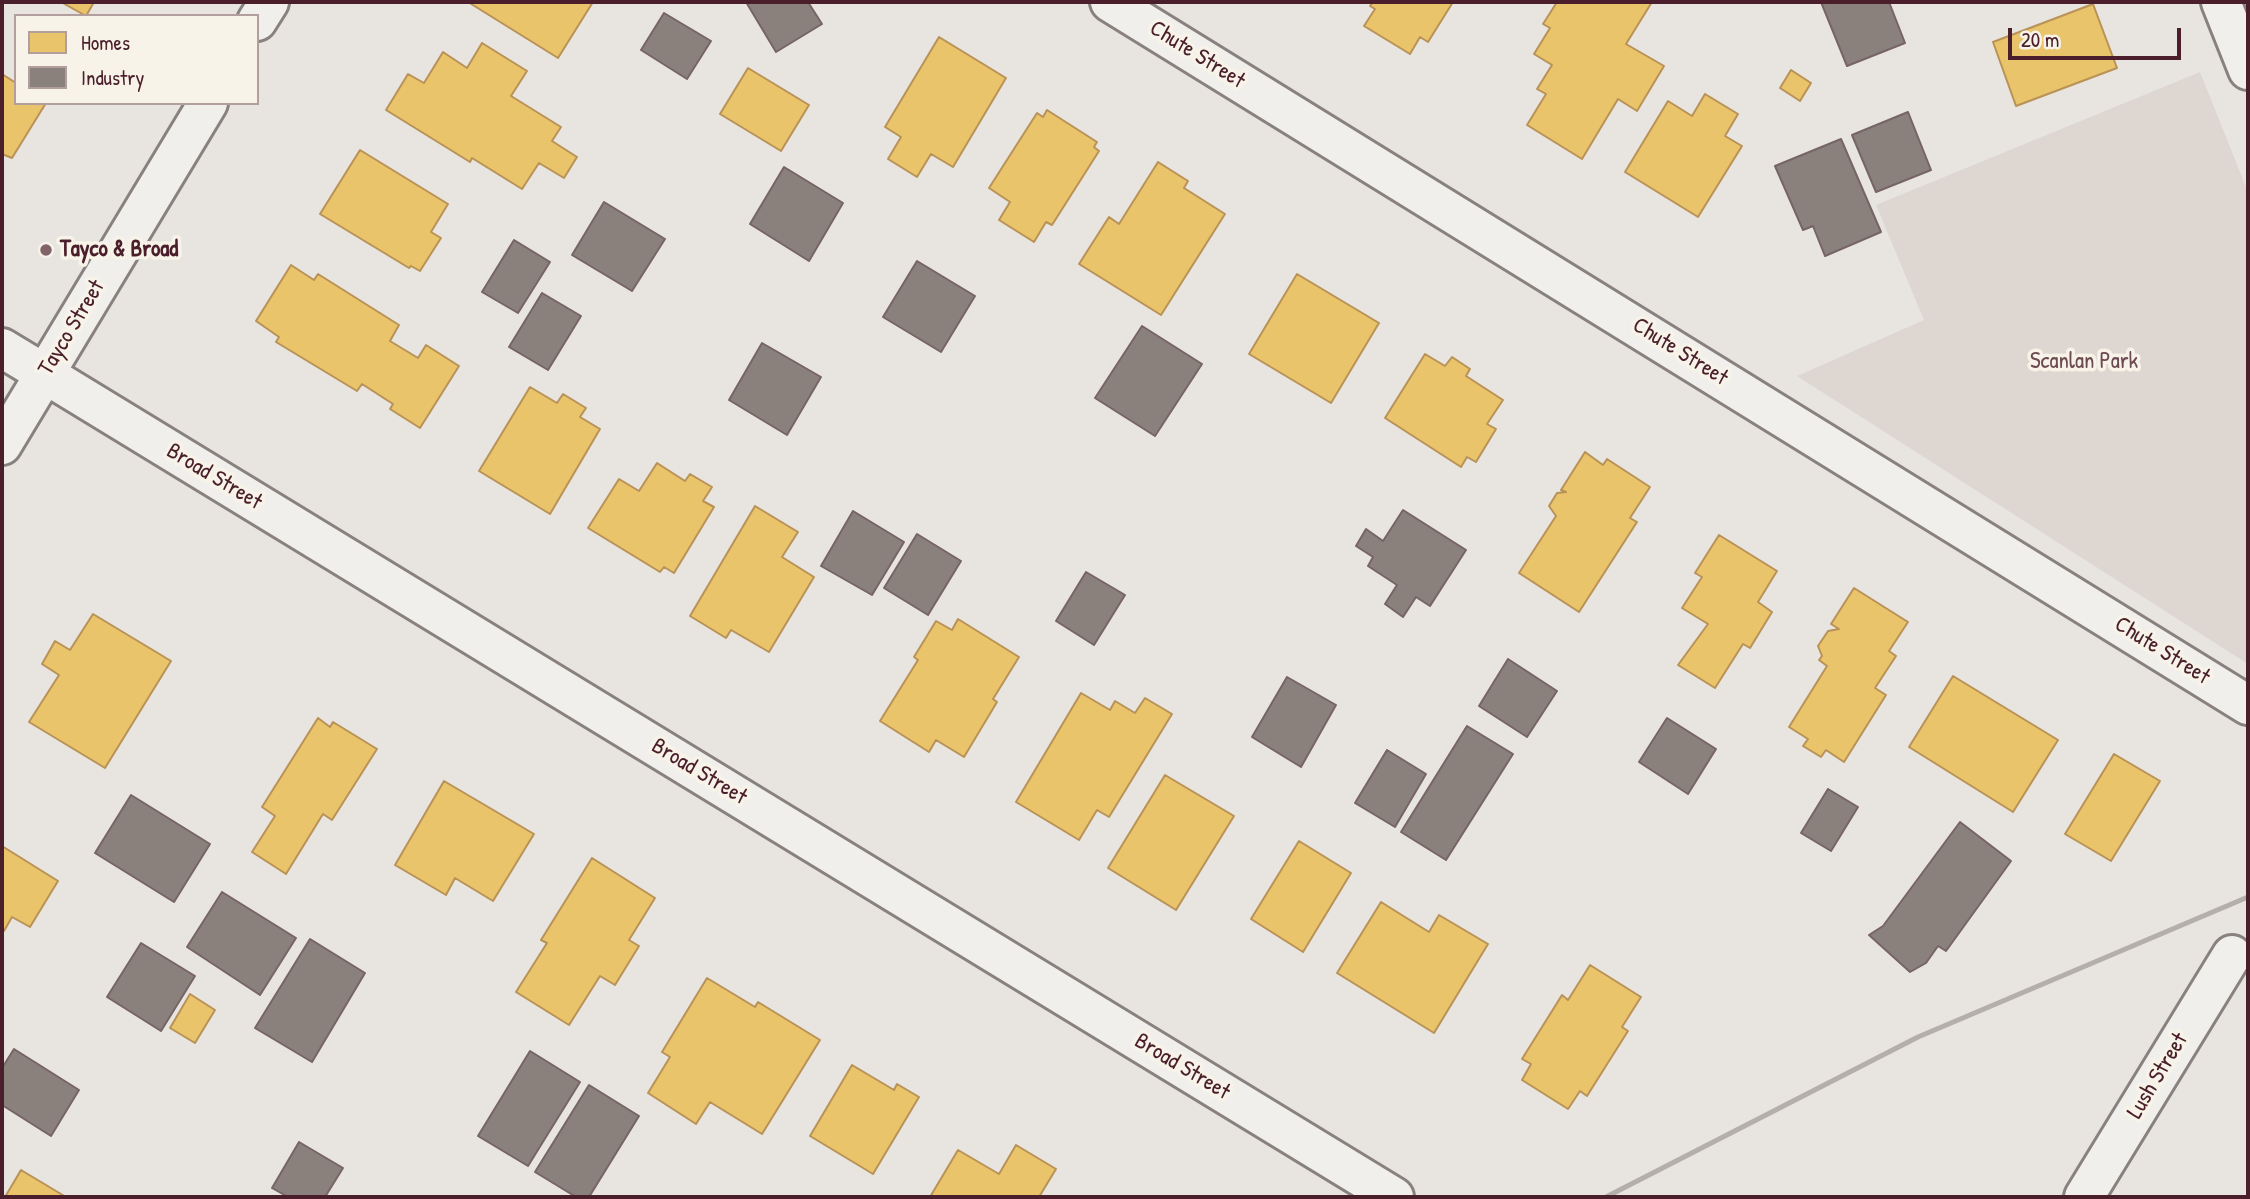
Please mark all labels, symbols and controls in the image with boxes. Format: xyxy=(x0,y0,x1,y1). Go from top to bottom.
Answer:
legend xyxy=(14,14,259,105)
scale bar xyxy=(2012,14,2185,58)
street label: Chute Street xyxy=(1144,15,1250,95)
text: 20 m xyxy=(2021,25,2059,54)
text: Homes xyxy=(81,28,130,57)
text: Industry xyxy=(81,63,144,92)
place label: Tayco & Broad xyxy=(60,236,178,264)
marker: Tayco & Broad xyxy=(38,242,54,258)
street label: Tayco Street xyxy=(33,275,111,381)
street label: Chute Street xyxy=(1627,312,1733,392)
park label: Scanlan Park xyxy=(2030,348,2138,376)
street label: Broad Street xyxy=(161,438,267,516)
street label: Chute Street xyxy=(2109,611,2215,691)
street label: Broad Street xyxy=(646,733,752,811)
street label: Broad Street xyxy=(1129,1028,1235,1106)
street label: Lush Street xyxy=(2122,1028,2194,1124)

